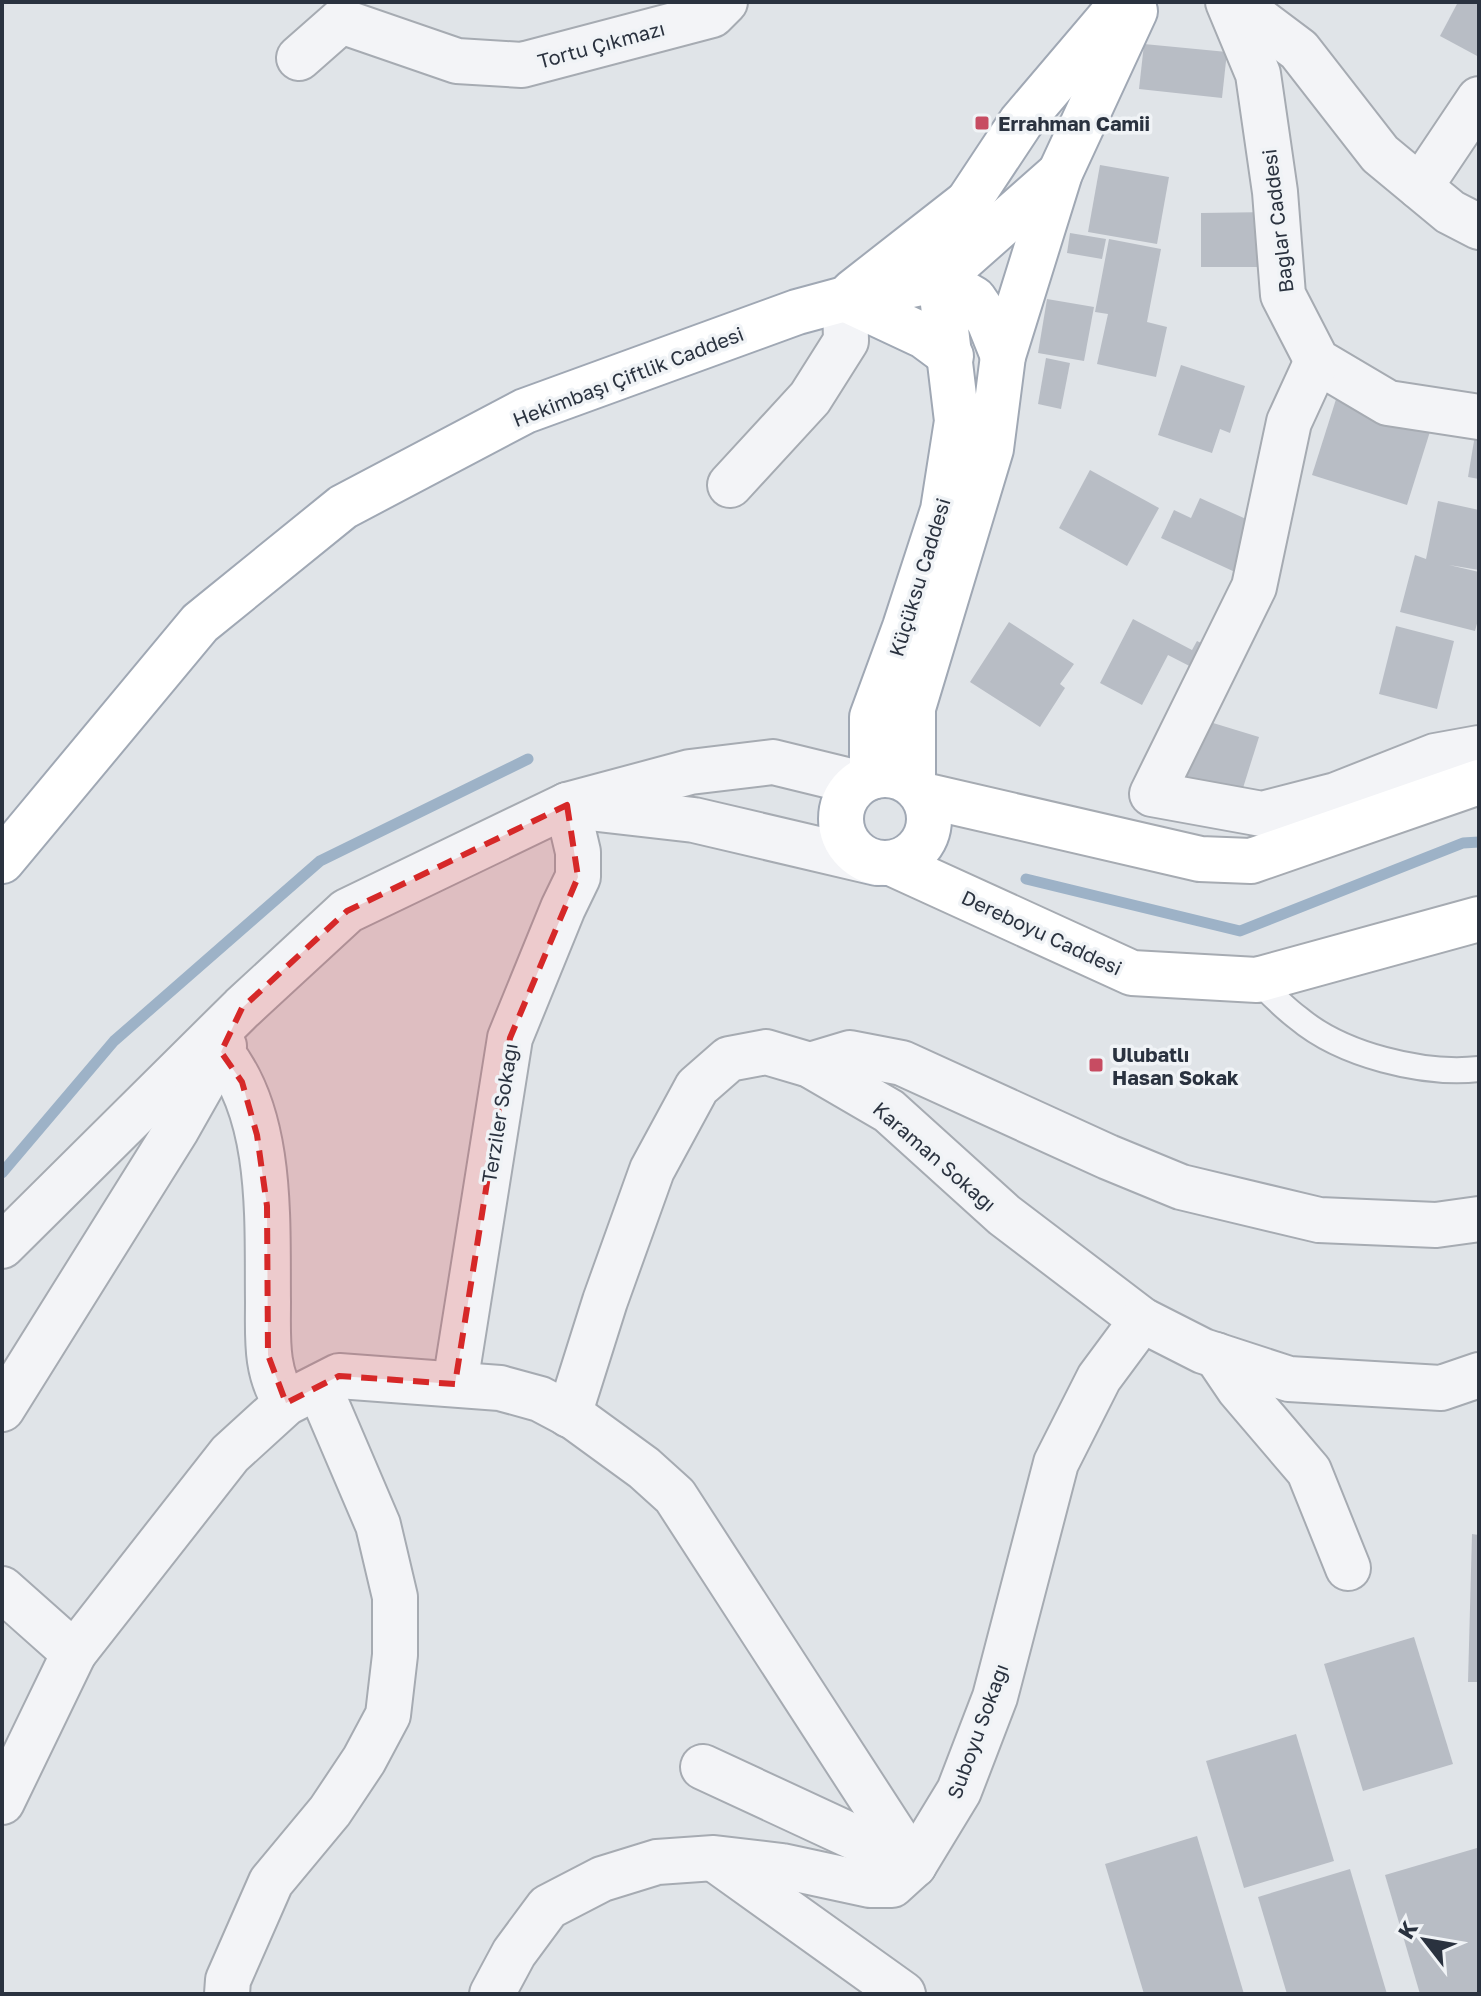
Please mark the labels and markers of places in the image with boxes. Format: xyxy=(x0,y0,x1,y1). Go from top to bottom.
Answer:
place label: Errahman Camii xyxy=(998,111,1150,135)
marker: Errahman Camii xyxy=(973,114,991,132)
place label: Ulubatlı Hasan Sokak xyxy=(1112,1042,1239,1089)
marker: Ulubatlı Hasan Sokak xyxy=(1087,1056,1105,1074)

